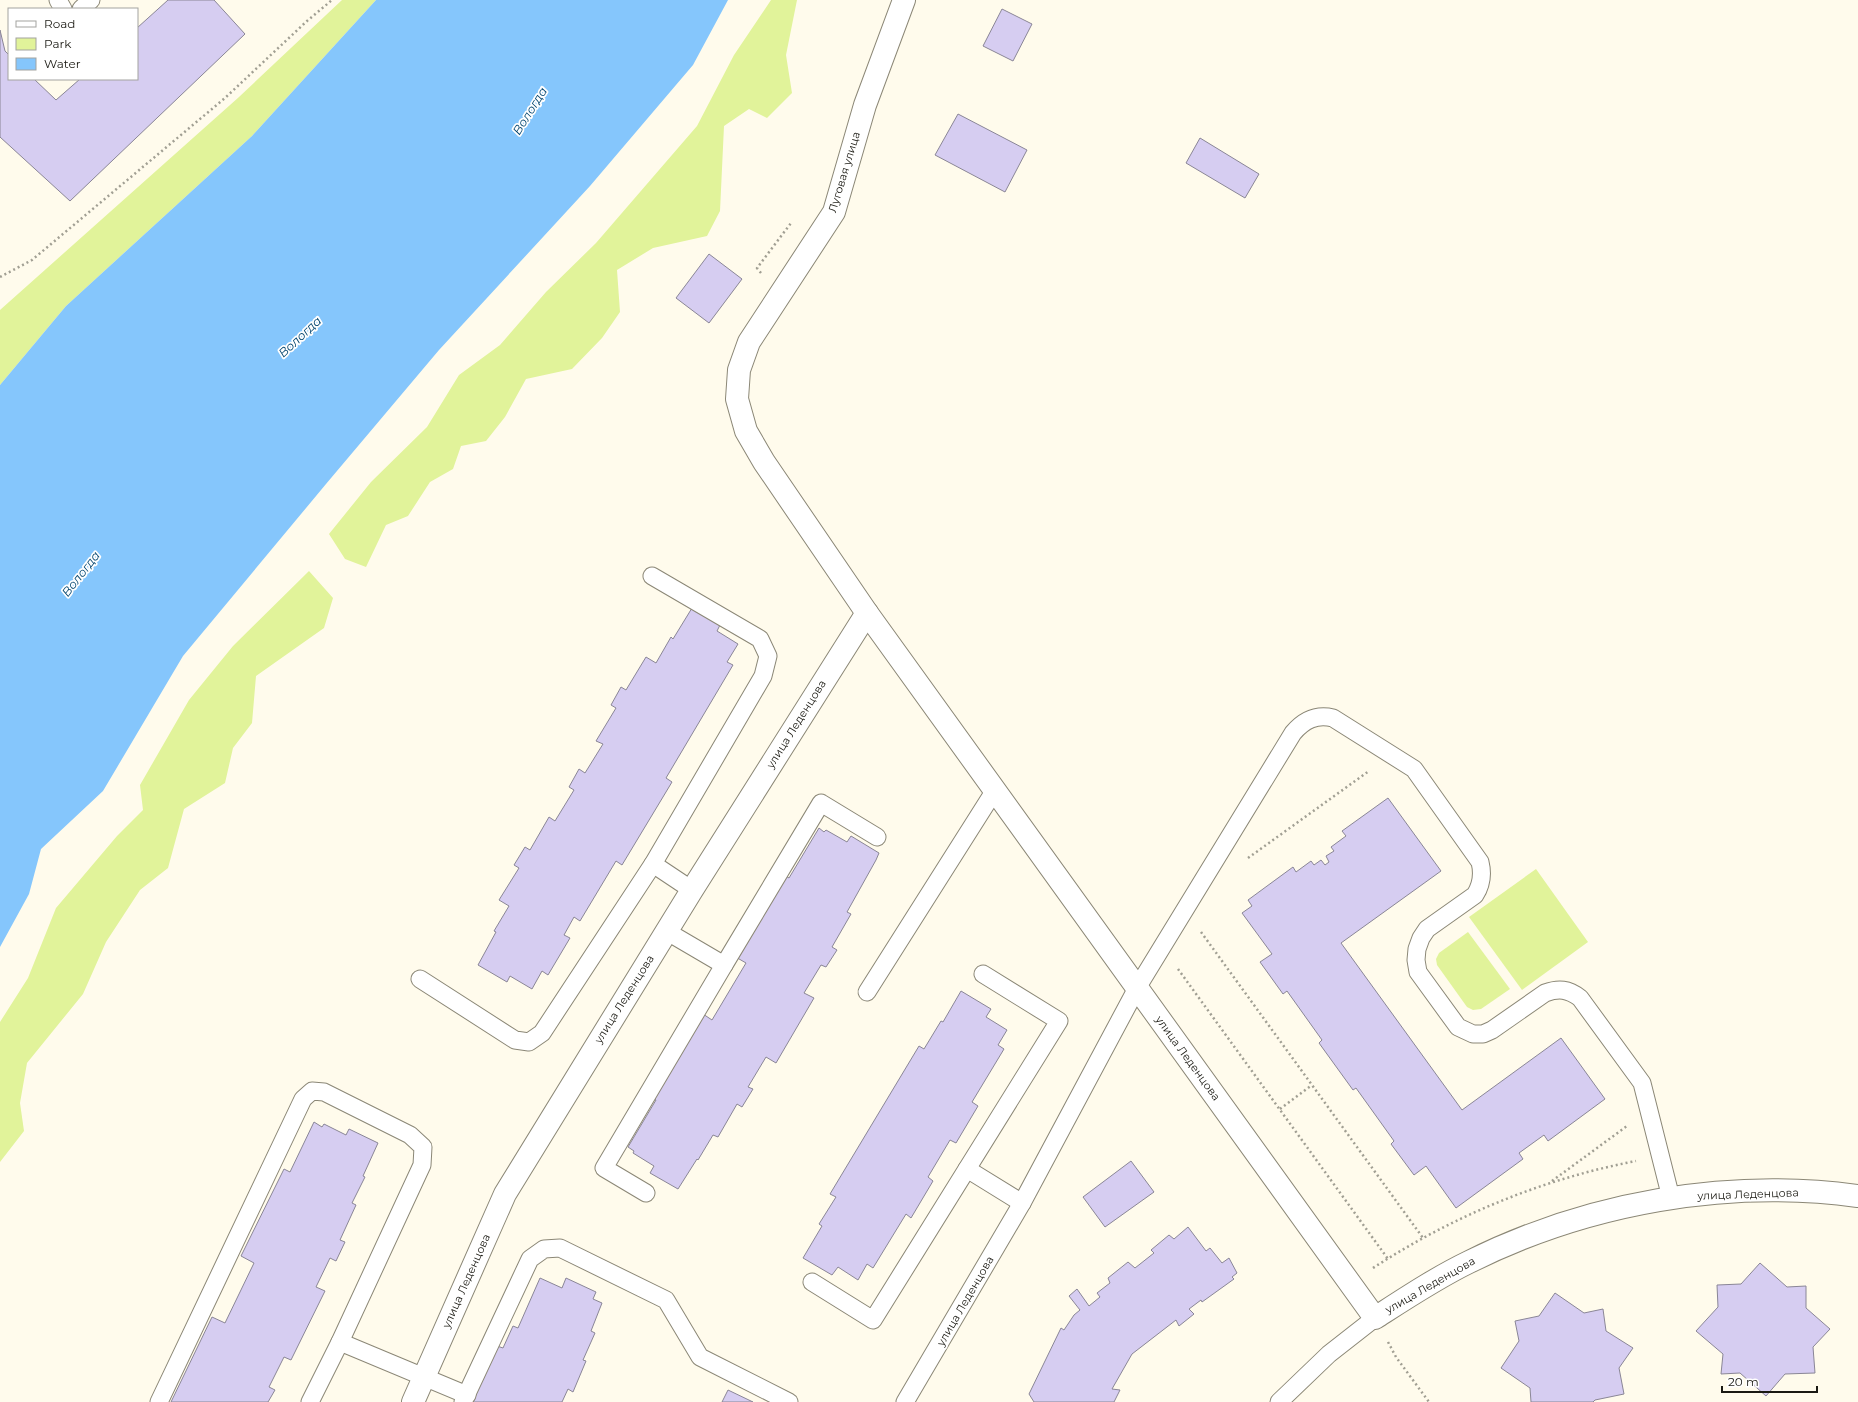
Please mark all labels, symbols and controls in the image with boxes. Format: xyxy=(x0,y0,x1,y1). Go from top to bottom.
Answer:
legend xyxy=(8,8,138,80)
text: Road xyxy=(44,16,75,31)
text: Park xyxy=(44,36,72,51)
text: Water xyxy=(44,56,81,71)
water label: Вологда xyxy=(509,84,550,137)
street label: Луговая улица xyxy=(825,130,863,214)
water label: Вологда xyxy=(275,313,324,360)
water label: Вологда xyxy=(58,548,103,599)
street label: улица Леденцова xyxy=(763,677,829,772)
street label: улица Леденцова xyxy=(591,952,657,1047)
street label: улица Леденцова xyxy=(1152,1012,1224,1103)
street label: улица Леденцова xyxy=(1696,1185,1799,1203)
street label: улица Леденцова xyxy=(439,1232,493,1331)
street label: улица Леденцова xyxy=(933,1254,996,1349)
street label: улица Леденцова xyxy=(1382,1254,1477,1317)
scale bar xyxy=(1722,1368,1817,1394)
text: 20 m xyxy=(1728,1374,1759,1389)

